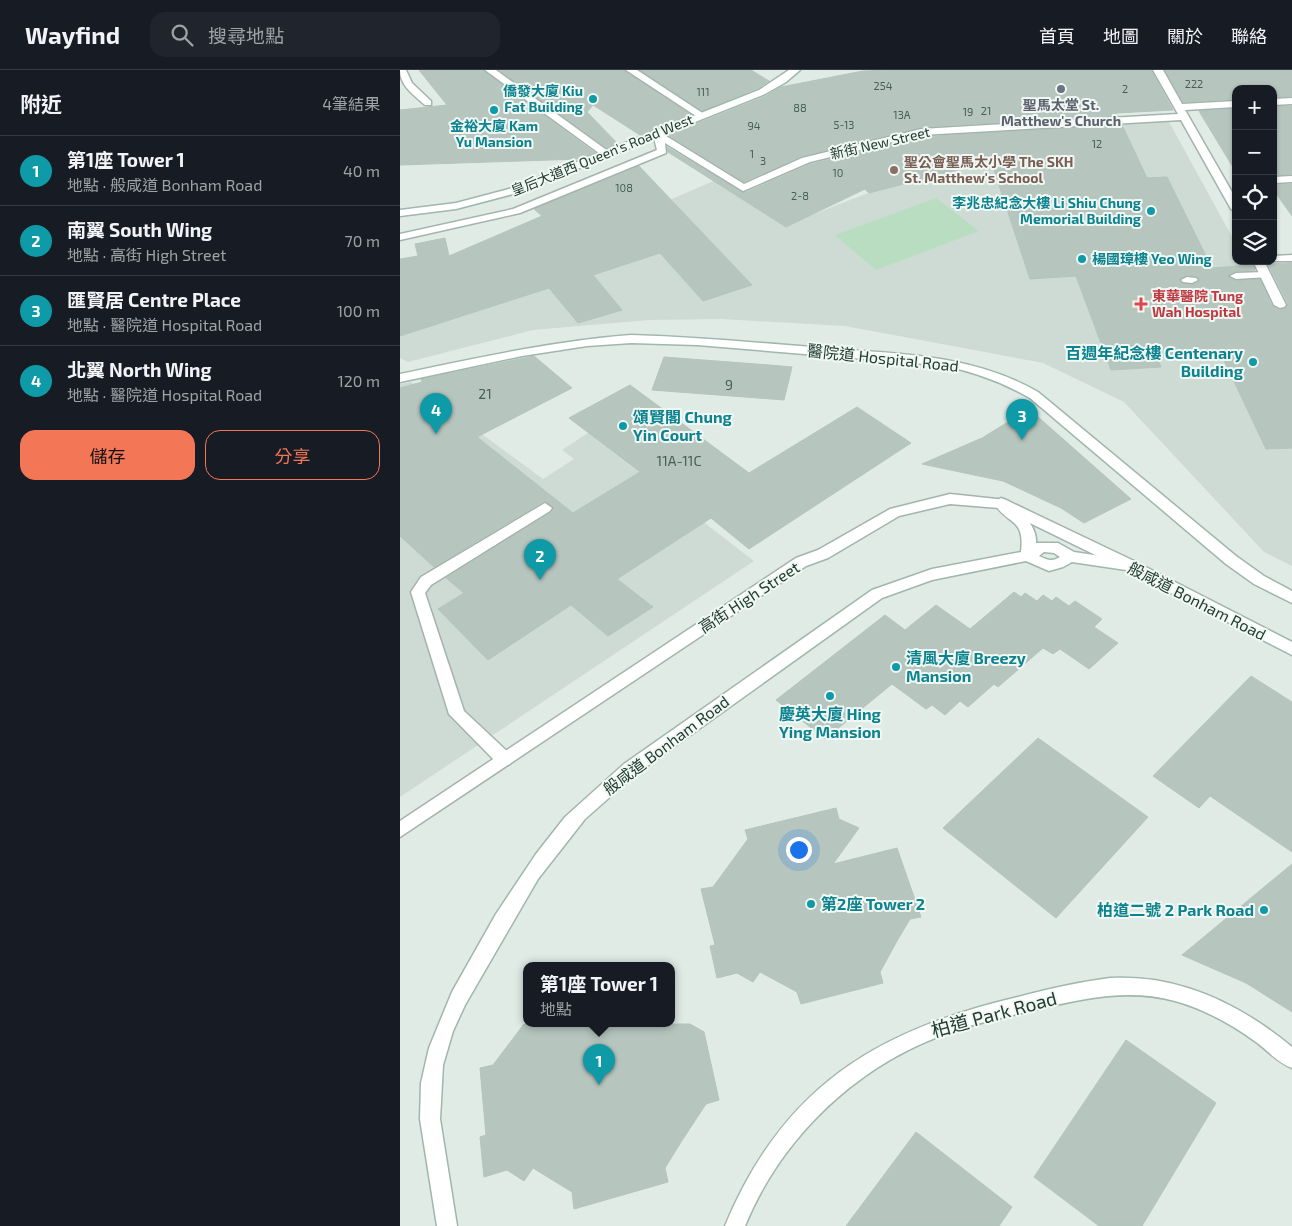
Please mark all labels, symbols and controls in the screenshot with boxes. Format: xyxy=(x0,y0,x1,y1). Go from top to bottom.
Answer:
search box xyxy=(150,12,500,57)
text: Wayfind xyxy=(25,20,120,49)
icon: search xyxy=(168,21,196,49)
text: 搜尋地點 xyxy=(208,24,284,47)
text: 首頁 xyxy=(1039,25,1075,47)
text: 地圖 xyxy=(1103,25,1139,47)
text: 關於 xyxy=(1167,25,1203,47)
text: 聯絡 xyxy=(1231,25,1267,47)
house number: 222 xyxy=(1185,77,1203,90)
house number: 254 xyxy=(874,79,893,92)
place label: 僑發大廈 Kiu Fat Building xyxy=(503,82,583,115)
house number: 2 xyxy=(1122,82,1128,95)
marker: 聖馬太堂 St. Matthew's Church xyxy=(1055,83,1067,95)
house number: 111 xyxy=(696,85,710,98)
map controls xyxy=(1232,85,1277,265)
button: + xyxy=(1232,85,1277,130)
text: 附近 xyxy=(20,91,62,116)
marker: 僑發大廈 Kiu Fat Building xyxy=(587,93,599,105)
text: 4筆結果 xyxy=(322,94,380,113)
place label: 聖馬太堂 St. Matthew's Church xyxy=(1001,96,1121,129)
house number: 88 xyxy=(793,101,807,114)
marker: 金裕大廈 Kam Yu Mansion xyxy=(488,104,500,116)
house number: 21 xyxy=(981,104,991,117)
house number: 19 xyxy=(963,105,973,118)
house number: 13A xyxy=(893,108,911,121)
street label: 皇后大道西 Queen's Road West xyxy=(508,110,695,199)
place label: 金裕大廈 Kam Yu Mansion xyxy=(450,117,538,150)
house number: 5-13 xyxy=(834,118,854,131)
house number: 94 xyxy=(747,119,761,132)
street label: 新街 New Street xyxy=(828,123,931,162)
button: − xyxy=(1232,130,1277,175)
house number: 12 xyxy=(1092,137,1102,150)
house number: 1 xyxy=(750,147,754,160)
text: 第1座 Tower 1 xyxy=(67,148,185,171)
place label: 聖公會聖馬太小學 The SKH St. Matthew's School xyxy=(904,153,1074,186)
house number: 3 xyxy=(760,154,766,167)
text: 1 xyxy=(33,161,39,180)
text: 40 m xyxy=(343,161,380,180)
marker: 聖公會聖馬太小學 The SKH St. Matthew's School xyxy=(888,164,900,176)
house number: 10 xyxy=(832,166,844,179)
text: 地點 · 般咸道 Bonham Road xyxy=(67,175,262,194)
button: locate xyxy=(1232,175,1277,220)
house number: 108 xyxy=(615,181,633,194)
house number: 2-8 xyxy=(791,189,809,202)
place label: 李兆忠紀念大樓 Li Shiu Chung Memorial Building xyxy=(952,194,1141,227)
marker: 李兆忠紀念大樓 Li Shiu Chung Memorial Building xyxy=(1145,205,1157,217)
text: 南翼 South Wing xyxy=(67,218,212,241)
button: layers xyxy=(1232,220,1277,265)
text: 2 xyxy=(31,231,41,250)
text: 70 m xyxy=(345,231,380,250)
text: 地點 · 高街 High Street xyxy=(67,245,226,264)
place label: 楊國璋樓 Yeo Wing xyxy=(1092,250,1212,267)
marker: 楊國璋樓 Yeo Wing xyxy=(1076,253,1088,265)
place label: 東華醫院 Tung Wah Hospital xyxy=(1152,287,1243,320)
text: 匯賢居 Centre Place xyxy=(67,288,241,311)
marker: 東華醫院 Tung Wah Hospital xyxy=(1134,297,1148,311)
text: 3 xyxy=(31,301,41,320)
text: 100 m xyxy=(337,301,380,320)
text: 地點 · 醫院道 Hospital Road xyxy=(67,315,262,334)
street label: 醫院道 Hospital Road xyxy=(806,340,960,375)
place label: 百週年紀念樓 Centenary Building xyxy=(1065,343,1244,380)
marker: 百週年紀念樓 Centenary Building xyxy=(1247,356,1259,368)
text: 北翼 North Wing xyxy=(67,358,212,381)
text: 4 xyxy=(31,371,41,390)
text: 120 m xyxy=(337,371,380,390)
house number: 9 xyxy=(725,376,733,393)
text: 地點 · 醫院道 Hospital Road xyxy=(67,385,262,404)
house number: 21 xyxy=(478,385,492,402)
pin: 4 xyxy=(420,393,452,434)
pin: 3 xyxy=(1006,399,1038,440)
place label: 頌賢閣 Chung Yin Court xyxy=(632,407,733,444)
marker: 頌賢閣 Chung Yin Court xyxy=(617,420,629,432)
button: 儲存 xyxy=(20,430,195,480)
button: 分享 xyxy=(205,430,380,480)
house number: 11A-11C xyxy=(657,452,701,469)
pin: 2 xyxy=(524,539,556,580)
street label: 高街 High Street xyxy=(695,557,803,636)
street label: 般咸道 Bonham Road xyxy=(1125,557,1269,644)
place label: 清風大廈 Breezy Mansion xyxy=(906,648,1026,685)
marker: 清風大廈 Breezy Mansion xyxy=(890,661,902,673)
marker: 慶英大廈 Hing Ying Mansion xyxy=(824,690,836,702)
street label: 般咸道 Bonham Road xyxy=(599,691,732,798)
place label: 慶英大廈 Hing Ying Mansion xyxy=(779,704,882,741)
your location xyxy=(786,837,812,863)
place label: 第2座 Tower 2 xyxy=(821,894,925,913)
marker: 第2座 Tower 2 xyxy=(805,898,817,910)
place label: 柏道二號 2 Park Road xyxy=(1097,900,1254,919)
marker: 柏道二號 2 Park Road xyxy=(1258,904,1270,916)
popup xyxy=(523,962,675,1027)
text: 第1座 Tower 1 xyxy=(540,972,658,995)
street label: 柏道 Park Road xyxy=(929,986,1059,1041)
text: 地點 xyxy=(540,999,572,1018)
pin: 1 xyxy=(583,1044,615,1085)

